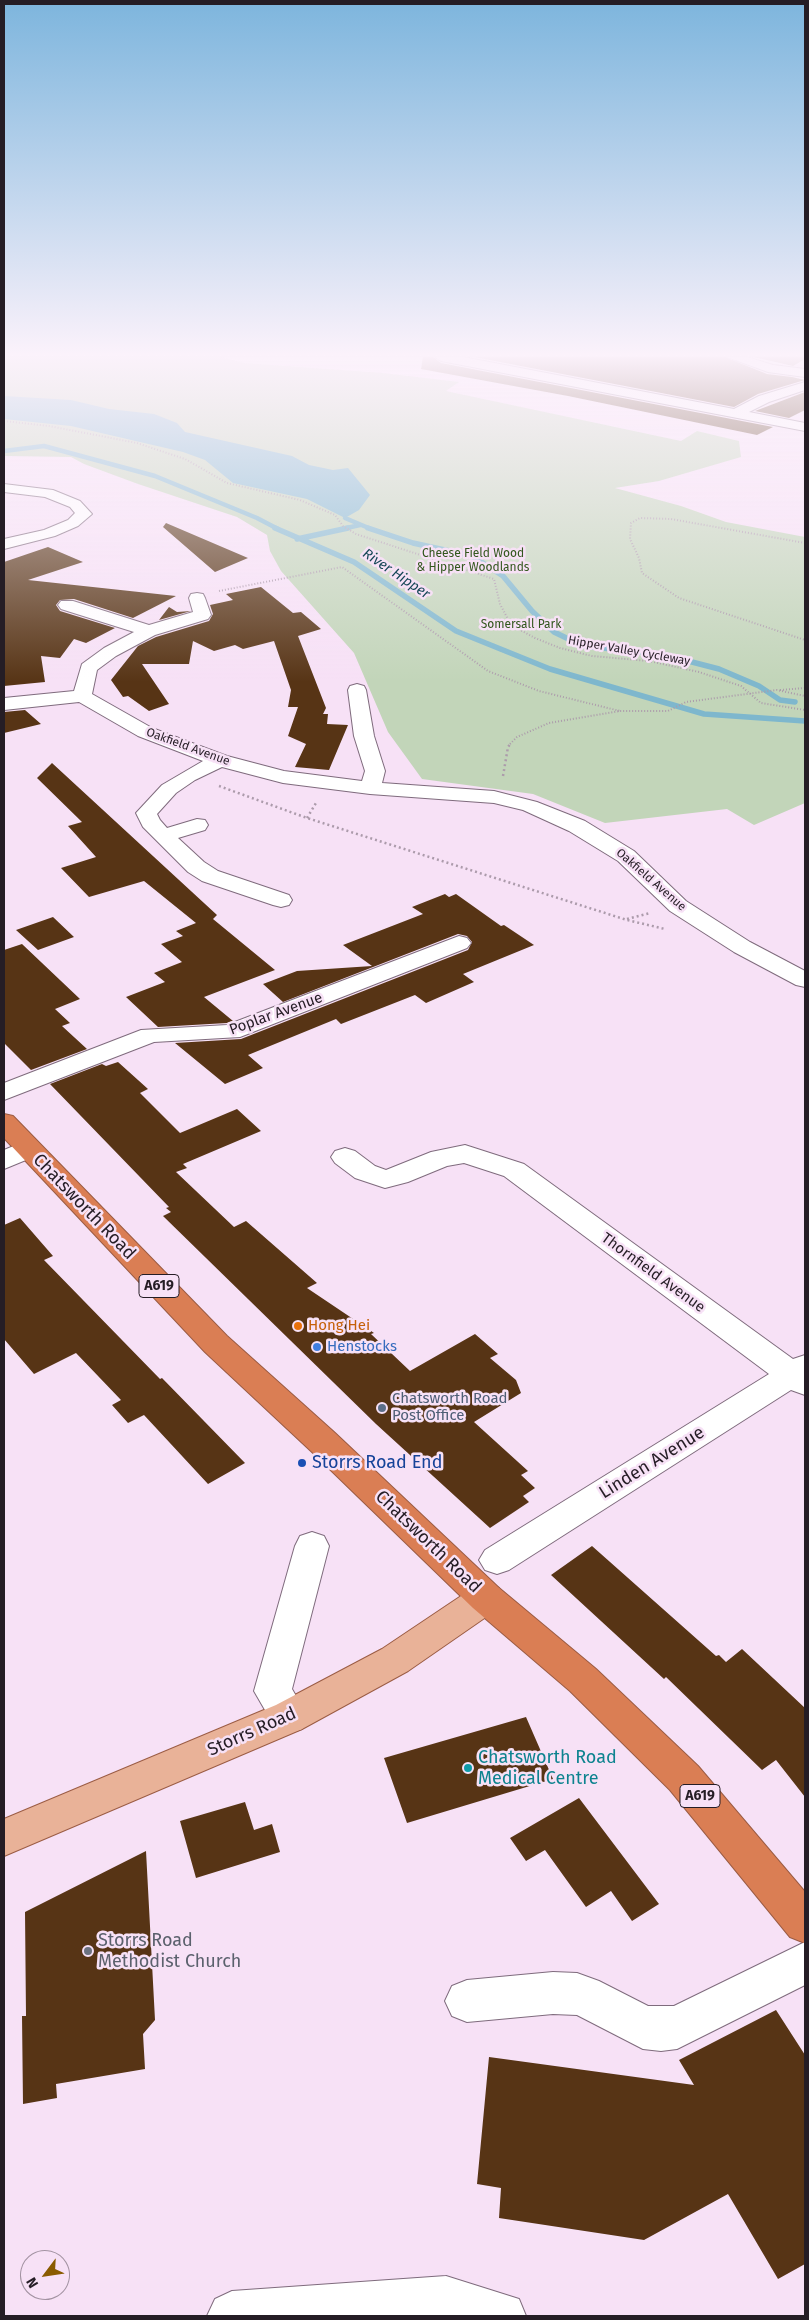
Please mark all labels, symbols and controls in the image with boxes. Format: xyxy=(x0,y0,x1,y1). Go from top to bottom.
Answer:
water label: River Hipper xyxy=(359,545,433,603)
park label: Cheese Field Wood & Hipper Woodlands xyxy=(417,547,529,575)
park label: Somersall Park xyxy=(481,618,561,632)
street label: Hipper Valley Cycleway xyxy=(567,633,691,669)
street label: Oakfield Avenue xyxy=(144,725,232,769)
street label: Oakfield Avenue xyxy=(613,846,689,914)
street label: Poplar Avenue xyxy=(227,989,325,1039)
street label: Chatsworth Road xyxy=(28,1150,140,1264)
street label: Thornfield Avenue xyxy=(598,1229,708,1317)
road number: A619 xyxy=(139,1274,179,1298)
place label: Hong Hei xyxy=(308,1317,370,1335)
marker: Hong Hei xyxy=(292,1320,304,1332)
place label: Henstocks xyxy=(327,1338,397,1356)
marker: Henstocks xyxy=(311,1341,323,1353)
place label: Chatsworth Road Post Office xyxy=(392,1390,508,1425)
marker: Chatsworth Road Post Office xyxy=(376,1402,388,1414)
street label: Linden Avenue xyxy=(595,1422,709,1504)
place label: Storrs Road End xyxy=(312,1452,442,1474)
marker: Storrs Road End xyxy=(296,1457,308,1469)
street label: Chatsworth Road xyxy=(371,1486,485,1598)
street label: Storrs Road xyxy=(204,1703,300,1761)
place label: Chatsworth Road Medical Centre xyxy=(478,1747,617,1790)
marker: Chatsworth Road Medical Centre xyxy=(462,1762,474,1774)
road number: A619 xyxy=(680,1784,720,1808)
place label: Storrs Road Methodist Church xyxy=(98,1930,241,1972)
marker: Storrs Road Methodist Church xyxy=(82,1945,94,1957)
north arrow xyxy=(20,2250,70,2300)
text: N xyxy=(23,2274,42,2291)

